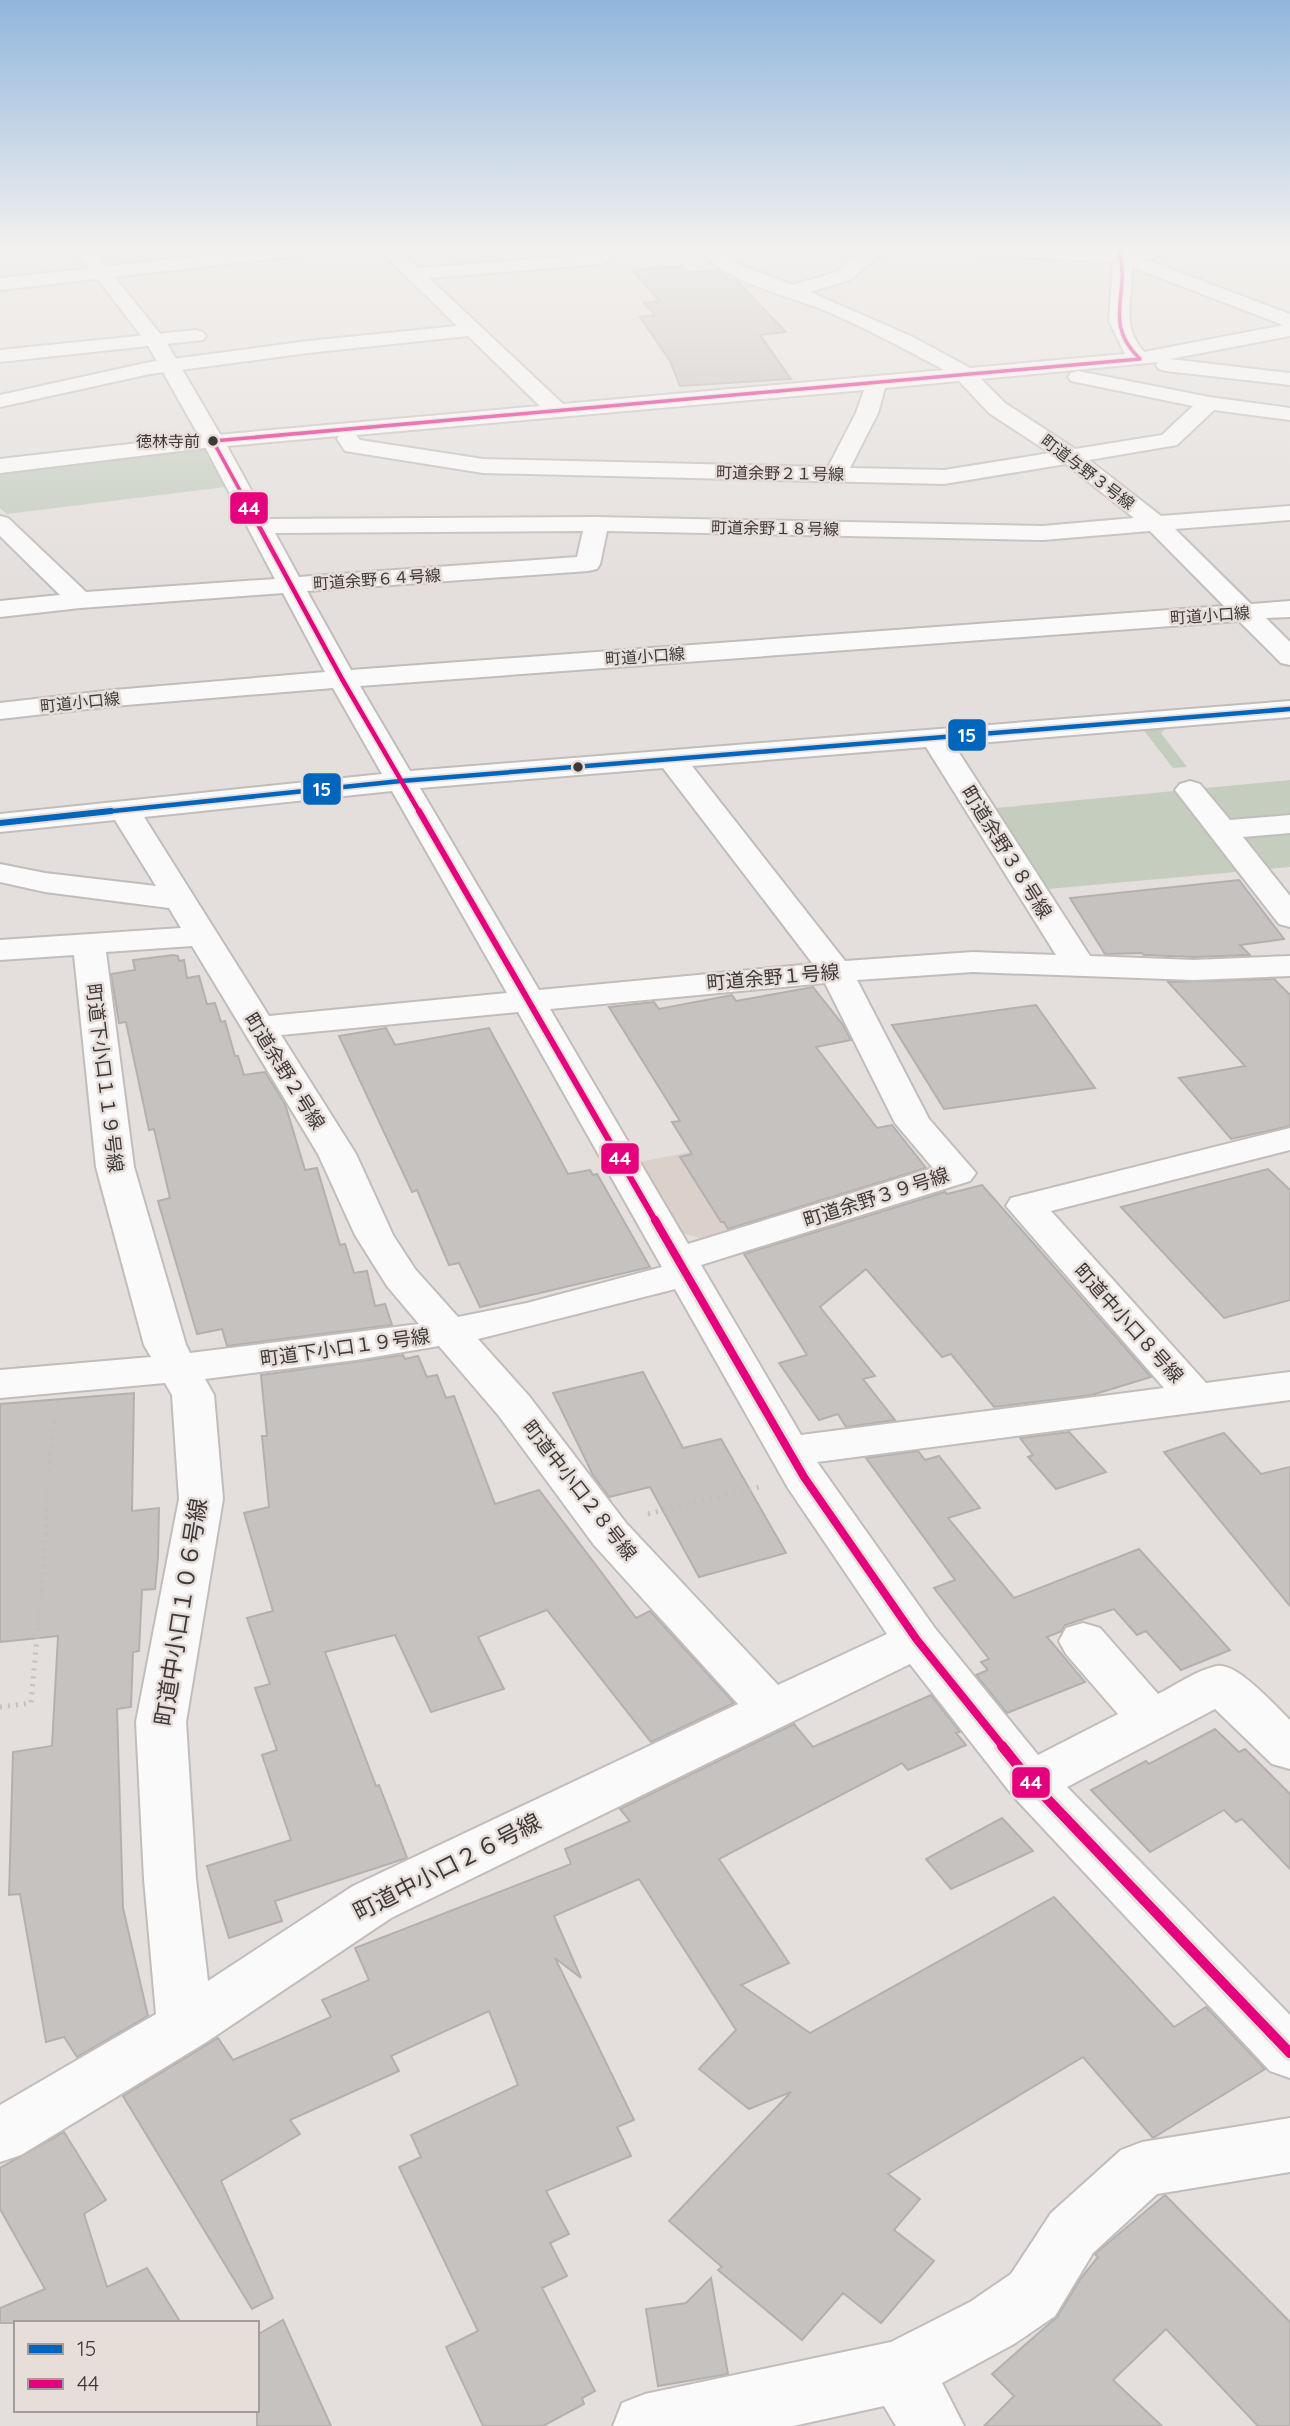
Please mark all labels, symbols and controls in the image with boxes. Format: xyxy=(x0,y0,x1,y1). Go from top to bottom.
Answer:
street label: 町道与野３号線 xyxy=(1037,430,1139,514)
place label: 徳林寺前 xyxy=(136,431,200,451)
marker: 徳林寺前 xyxy=(206,434,220,448)
street label: 町道余野２１号線 xyxy=(716,462,844,484)
line badge: 44 xyxy=(229,491,269,525)
text: 44 xyxy=(238,496,260,520)
street label: 町道余野１８号線 xyxy=(711,517,839,539)
street label: 町道余野６４号線 xyxy=(312,565,442,593)
street label: 町道小口線 xyxy=(1169,602,1251,628)
street label: 町道小口線 xyxy=(604,643,686,669)
street label: 町道小口線 xyxy=(39,688,121,716)
line badge: 15 xyxy=(947,718,987,752)
text: 15 xyxy=(958,723,976,747)
unlabelled marker xyxy=(571,760,585,774)
line badge: 15 xyxy=(302,772,342,806)
text: 15 xyxy=(313,777,331,801)
street label: 町道余野３８号線 xyxy=(957,781,1057,923)
street label: 町道余野１号線 xyxy=(706,959,840,995)
street label: 町道下小口１１９号線 xyxy=(82,982,128,1174)
street label: 町道余野２号線 xyxy=(240,1008,330,1134)
line badge: 44 xyxy=(600,1142,640,1175)
text: 44 xyxy=(609,1146,631,1170)
street label: 町道余野３９号線 xyxy=(800,1162,952,1232)
street label: 町道中小口８号線 xyxy=(1069,1258,1189,1388)
street label: 町道下小口１９号線 xyxy=(259,1323,431,1371)
street label: 町道中小口２８号線 xyxy=(518,1415,642,1565)
street label: 町道中小口１０６号線 xyxy=(148,1496,213,1728)
line badge: 44 xyxy=(1011,1766,1051,1799)
text: 44 xyxy=(1020,1770,1042,1794)
street label: 町道中小口２６号線 xyxy=(348,1807,546,1926)
legend xyxy=(14,2321,259,2412)
text: 15 xyxy=(77,2335,96,2361)
text: 44 xyxy=(77,2370,99,2396)

